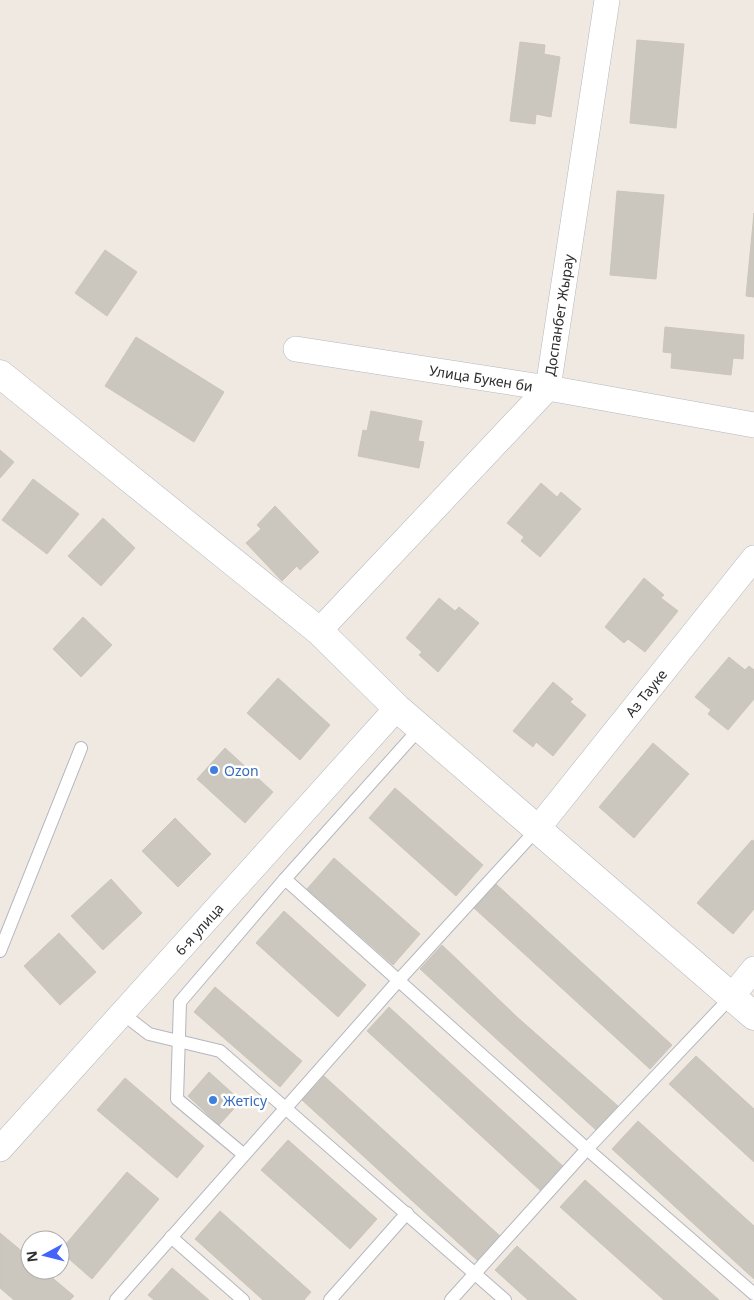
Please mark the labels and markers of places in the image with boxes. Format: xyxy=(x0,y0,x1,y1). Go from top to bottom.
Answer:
place label: Ozon xyxy=(224,761,259,780)
marker: Ozon xyxy=(208,764,220,776)
place label: Жетісу xyxy=(223,1091,268,1110)
marker: Жетісу xyxy=(207,1094,219,1106)

